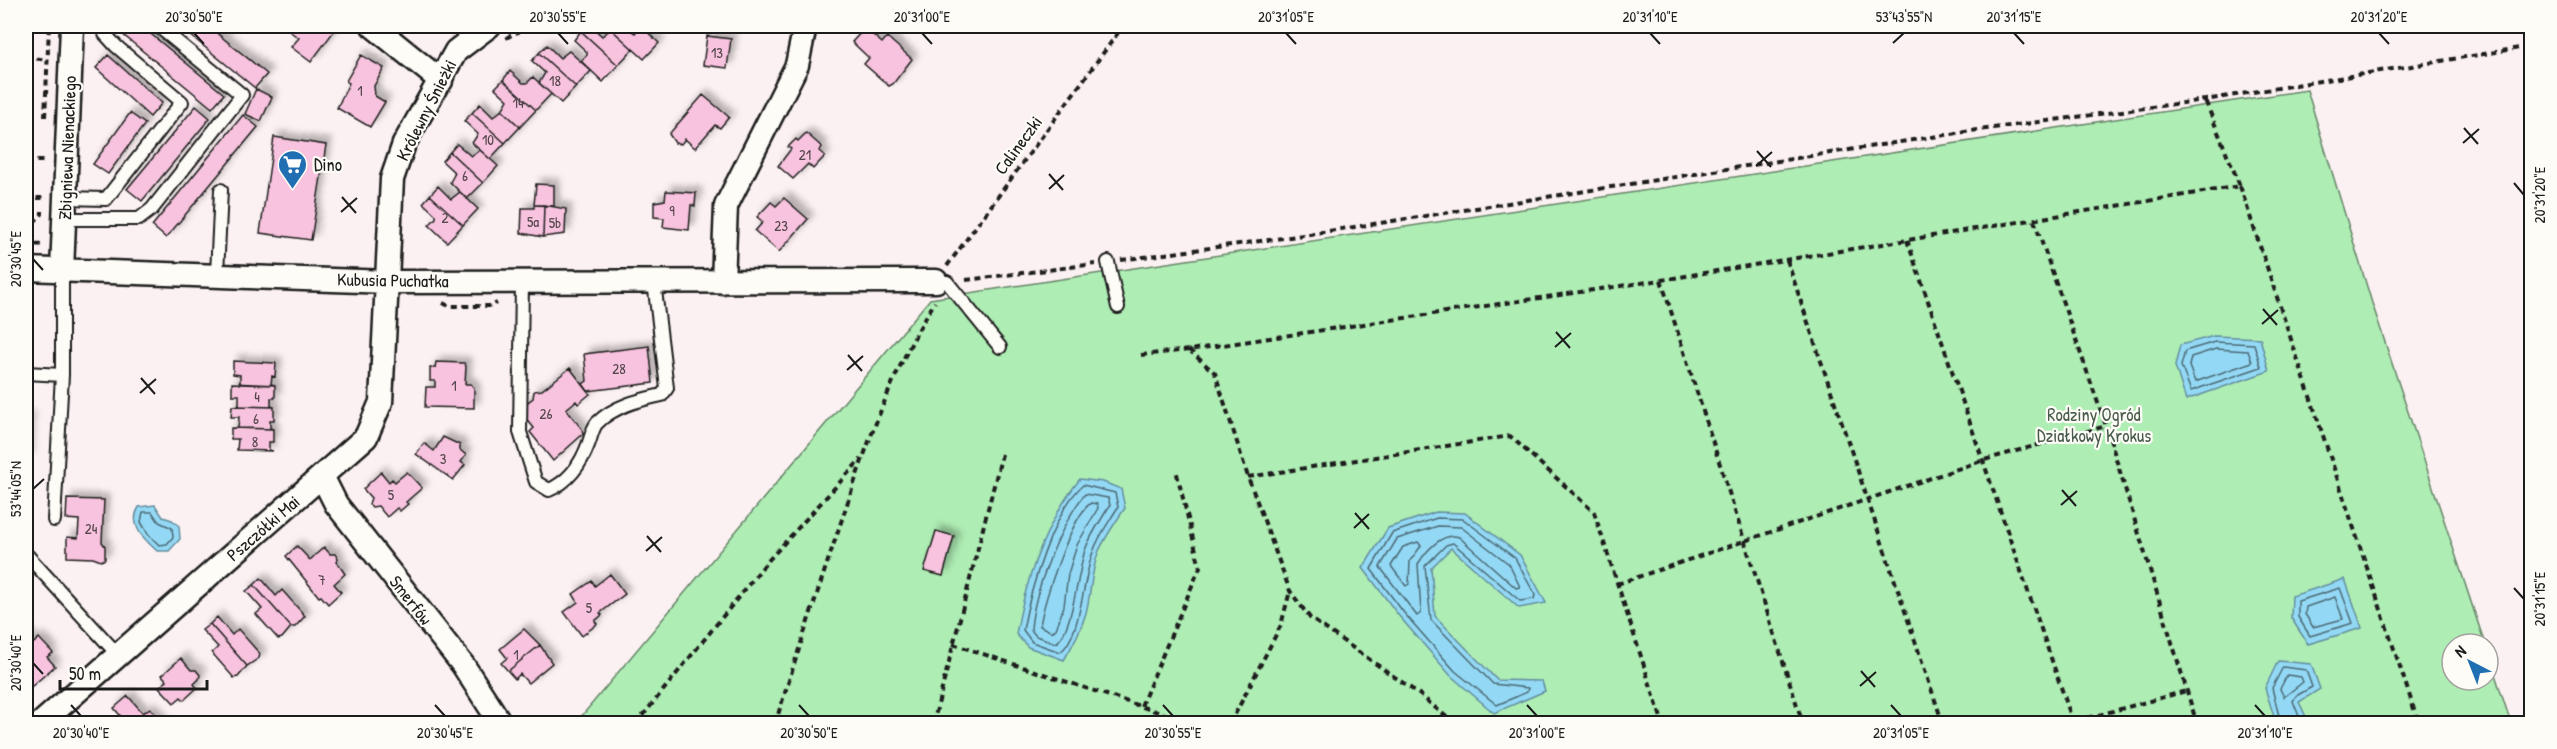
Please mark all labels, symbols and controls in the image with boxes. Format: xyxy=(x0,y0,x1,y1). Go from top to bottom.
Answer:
text: 20°30'50"E xyxy=(165,6,223,27)
text: 20°30'55"E xyxy=(530,6,587,27)
text: 20°31'00"E xyxy=(894,6,951,27)
text: 20°31'05"E xyxy=(1258,6,1314,27)
text: 20°31'10"E xyxy=(1622,6,1678,27)
text: 53°43'55"N xyxy=(1876,6,1932,27)
text: 20°31'15"E xyxy=(1987,6,2042,27)
text: 20°31'20"E xyxy=(2351,6,2408,27)
house number: 13 xyxy=(711,42,723,63)
street label: Królewny Śnieżki xyxy=(390,55,462,165)
house number: 18 xyxy=(549,70,561,91)
street label: Zbigniewa Nienackiego xyxy=(52,75,82,221)
house number: 1 xyxy=(357,80,363,101)
house number: 14 xyxy=(512,92,524,113)
street label: Calineczki xyxy=(988,110,1048,180)
house number: 10 xyxy=(482,129,494,150)
house number: 21 xyxy=(799,144,811,165)
supermarket icon: Dino xyxy=(277,148,309,190)
place label: Dino xyxy=(314,152,342,177)
house number: 6 xyxy=(462,165,468,186)
text: 20°31'20"E xyxy=(2529,166,2550,223)
house number: 9 xyxy=(669,200,675,221)
house number: 2 xyxy=(441,207,449,228)
house number: 5a xyxy=(527,211,539,232)
house number: 5b xyxy=(549,212,561,233)
house number: 23 xyxy=(774,215,788,236)
text: 20°30'45"E xyxy=(5,230,26,287)
street label: Kubusia Puchatka xyxy=(337,267,449,293)
house number: 28 xyxy=(612,358,626,379)
house number: 1 xyxy=(451,375,457,396)
house number: 4 xyxy=(254,386,260,407)
park label: Rodziny Ogród Działkowy Krokus xyxy=(2037,402,2151,448)
house number: 26 xyxy=(539,403,553,424)
house number: 6 xyxy=(253,408,259,429)
house number: 8 xyxy=(252,431,258,452)
house number: 3 xyxy=(440,448,447,469)
text: 53°44'05"N xyxy=(5,461,26,517)
house number: 5 xyxy=(388,484,395,505)
street label: Pszczółki Mai xyxy=(221,489,305,567)
house number: 24 xyxy=(85,518,98,539)
house number: 7 xyxy=(318,569,326,590)
street label: Smerfów xyxy=(384,570,438,630)
text: 20°31'15"E xyxy=(2529,571,2550,626)
house number: 5 xyxy=(586,597,593,618)
north arrow xyxy=(2440,632,2500,692)
text: 20°30'40"E xyxy=(5,634,26,691)
text: N xyxy=(2449,640,2471,662)
house number: 1 xyxy=(513,644,519,665)
scale bar xyxy=(60,653,207,691)
text: 50 m xyxy=(69,661,101,686)
text: 20°30'40"E xyxy=(53,722,110,743)
text: 20°30'45"E xyxy=(417,722,474,743)
text: 20°30'50"E xyxy=(780,722,838,743)
text: 20°30'55"E xyxy=(1145,722,1202,743)
text: 20°31'00"E xyxy=(1509,722,1566,743)
text: 20°31'05"E xyxy=(1873,722,1929,743)
text: 20°31'10"E xyxy=(2237,722,2293,743)

